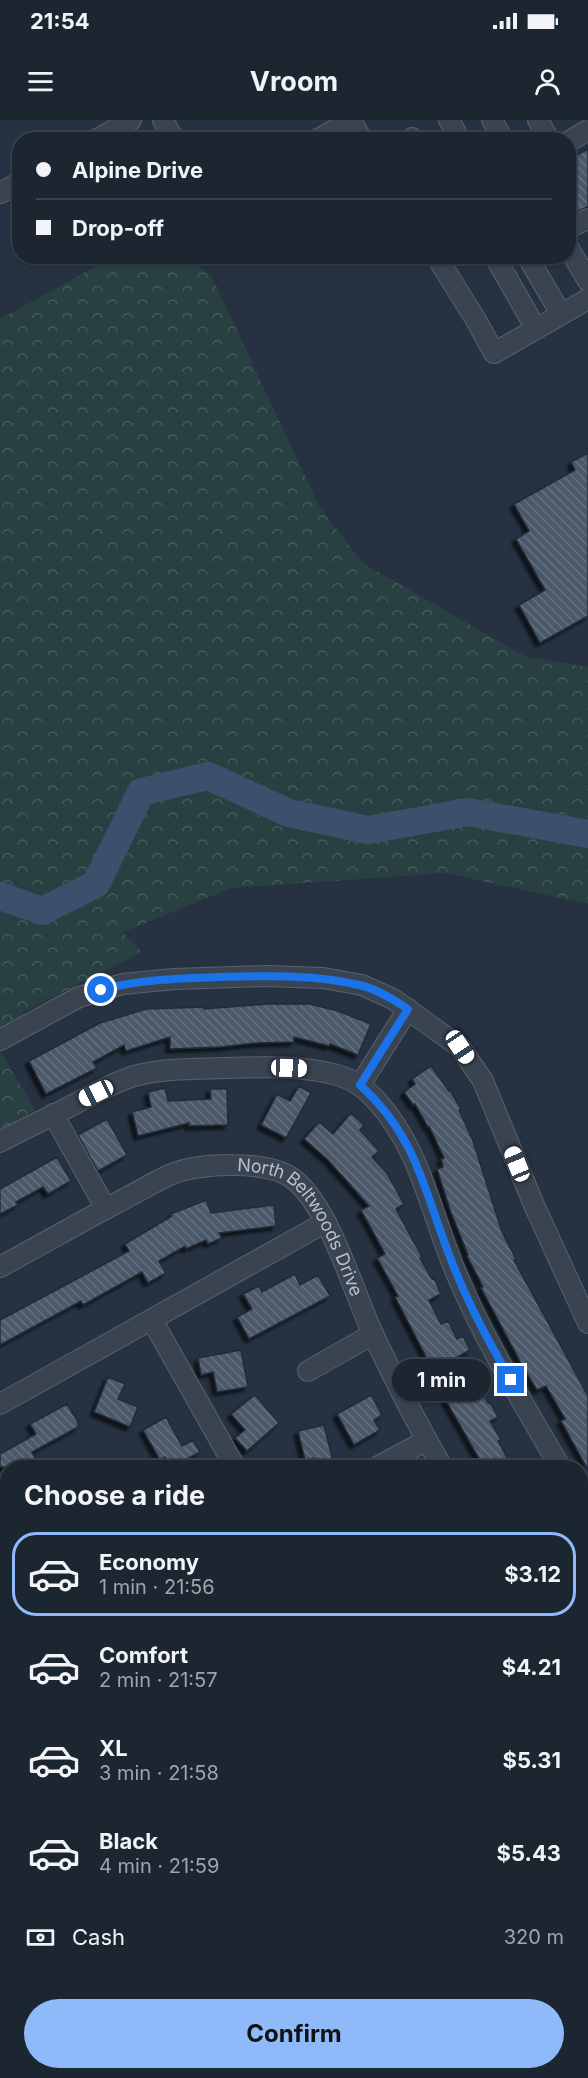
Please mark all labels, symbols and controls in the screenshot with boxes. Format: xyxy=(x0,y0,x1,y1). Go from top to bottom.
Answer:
text: 21:54 xyxy=(30,8,90,34)
icon: menu xyxy=(24,65,57,98)
text: Vroom xyxy=(250,65,338,98)
icon: person xyxy=(531,65,564,98)
text: Alpine Drive xyxy=(72,157,203,183)
text: Drop-off xyxy=(72,215,164,241)
route start xyxy=(87,976,114,1003)
car xyxy=(442,1027,478,1067)
car xyxy=(271,1058,307,1078)
car xyxy=(76,1077,116,1109)
car xyxy=(502,1144,532,1184)
street label: North Beltwoods Drive xyxy=(237,1154,367,1299)
callout: 1 min xyxy=(391,1359,490,1401)
route end xyxy=(497,1366,524,1393)
text: 1 min xyxy=(417,1368,466,1392)
text: Choose a ride xyxy=(24,1479,205,1512)
icon: car xyxy=(27,1547,81,1601)
text: Economy xyxy=(99,1549,199,1575)
text: $3.12 xyxy=(504,1561,561,1587)
text: 1 min · 21:56 xyxy=(99,1575,215,1599)
icon: car xyxy=(27,1640,81,1694)
text: Comfort xyxy=(99,1642,188,1668)
text: $4.21 xyxy=(502,1654,561,1680)
text: 2 min · 21:57 xyxy=(99,1668,218,1692)
icon: car xyxy=(27,1733,81,1787)
text: XL xyxy=(99,1735,128,1761)
text: $5.31 xyxy=(503,1747,561,1773)
text: 3 min · 21:58 xyxy=(99,1761,219,1785)
icon: car xyxy=(27,1826,81,1880)
text: Black xyxy=(99,1828,158,1854)
text: $5.43 xyxy=(497,1840,561,1866)
text: 4 min · 21:59 xyxy=(99,1854,219,1878)
icon: cash xyxy=(24,1921,57,1954)
text: Cash xyxy=(72,1924,125,1950)
text: 320 m xyxy=(504,1925,564,1949)
button: Confirm xyxy=(24,1999,564,2068)

